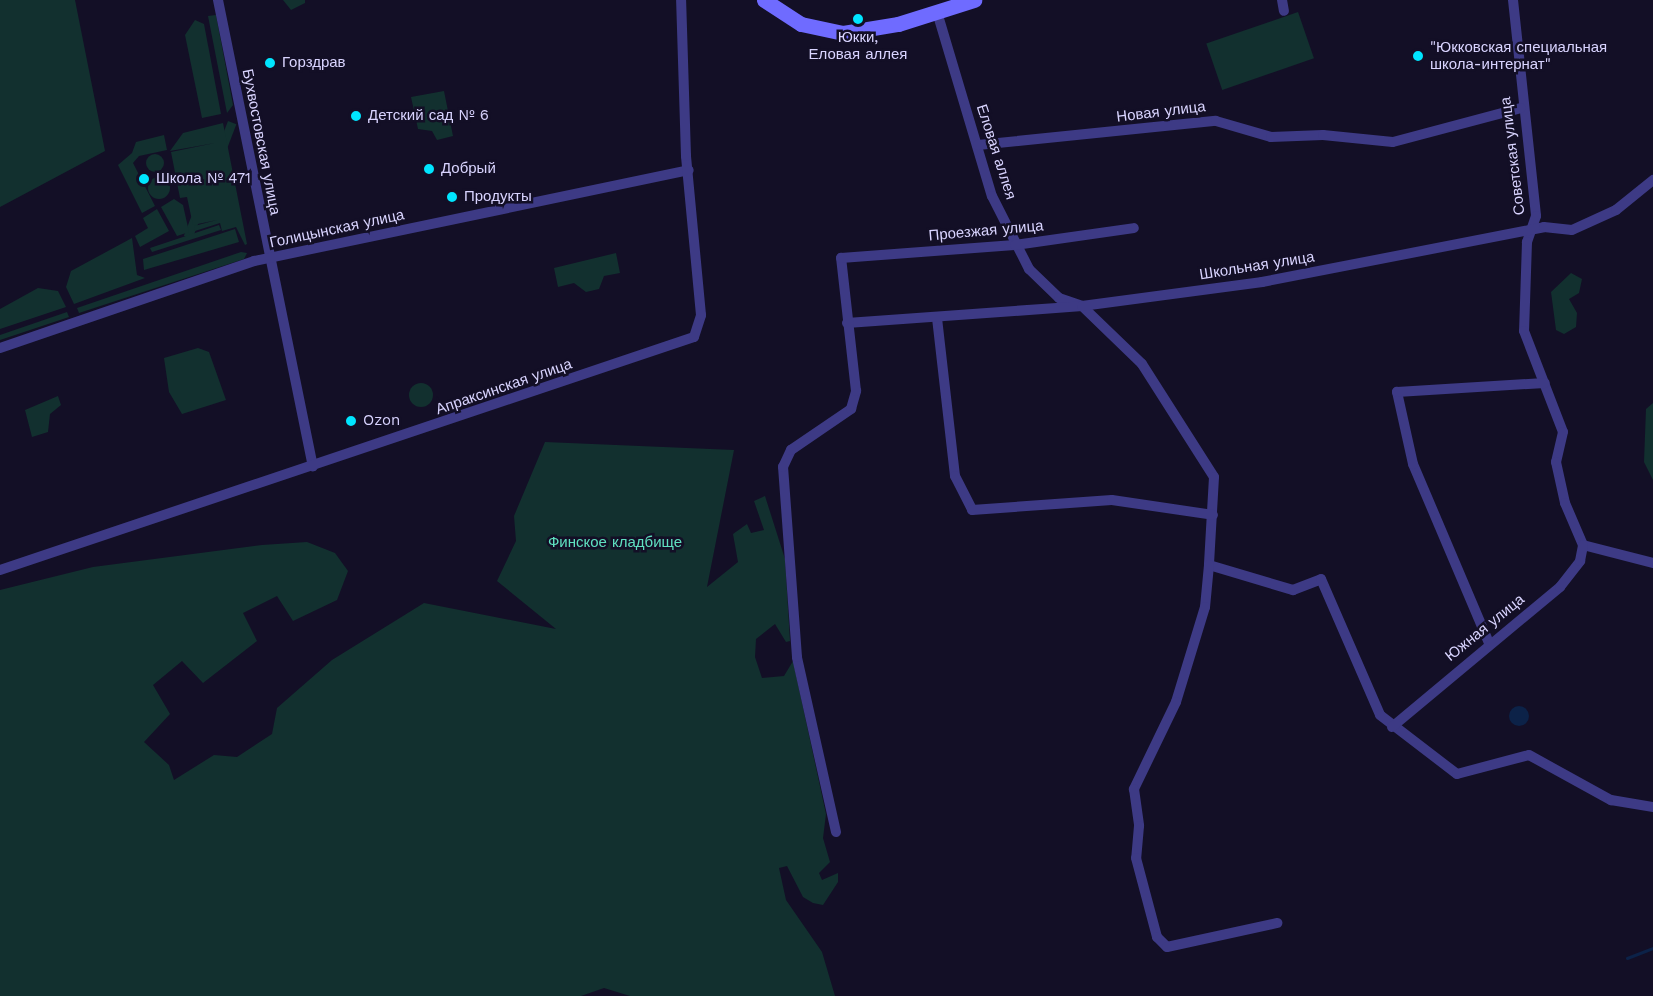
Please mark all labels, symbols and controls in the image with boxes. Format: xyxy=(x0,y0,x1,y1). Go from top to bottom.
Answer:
marker: Юкки, Еловая аллея xyxy=(851,12,865,26)
place label: Юкки, Еловая аллея xyxy=(809,28,907,63)
place label: "Юкковская специальная школа-интернат" xyxy=(1430,38,1607,73)
marker: "Юкковская специальная школа-интернат" xyxy=(1411,49,1425,63)
place label: Горздрав xyxy=(282,54,346,72)
marker: Горздрав xyxy=(263,56,277,70)
street label: Бухвостовская улица xyxy=(238,68,284,216)
street label: Советская улица xyxy=(1497,96,1529,216)
street label: Новая улица xyxy=(1115,98,1207,126)
street label: Еловая аллея xyxy=(972,102,1020,202)
place label: Детский сад № 6 xyxy=(368,107,489,125)
marker: Детский сад № 6 xyxy=(349,109,363,123)
place label: Добрый xyxy=(441,160,496,178)
marker: Добрый xyxy=(422,162,436,176)
place label: Школа № 471 xyxy=(156,170,251,188)
marker: Школа № 471 xyxy=(137,172,151,186)
place label: Продукты xyxy=(464,188,532,206)
marker: Продукты xyxy=(445,190,459,204)
street label: Голицынская улица xyxy=(268,206,406,252)
street label: Проезжая улица xyxy=(928,217,1044,245)
street label: Школьная улица xyxy=(1198,248,1316,284)
street label: Апраксинская улица xyxy=(434,355,574,419)
place label: Ozon xyxy=(363,412,400,430)
marker: Ozon xyxy=(344,414,358,428)
park label: Финское кладбище xyxy=(548,534,682,552)
street label: Южная улица xyxy=(1442,591,1528,665)

